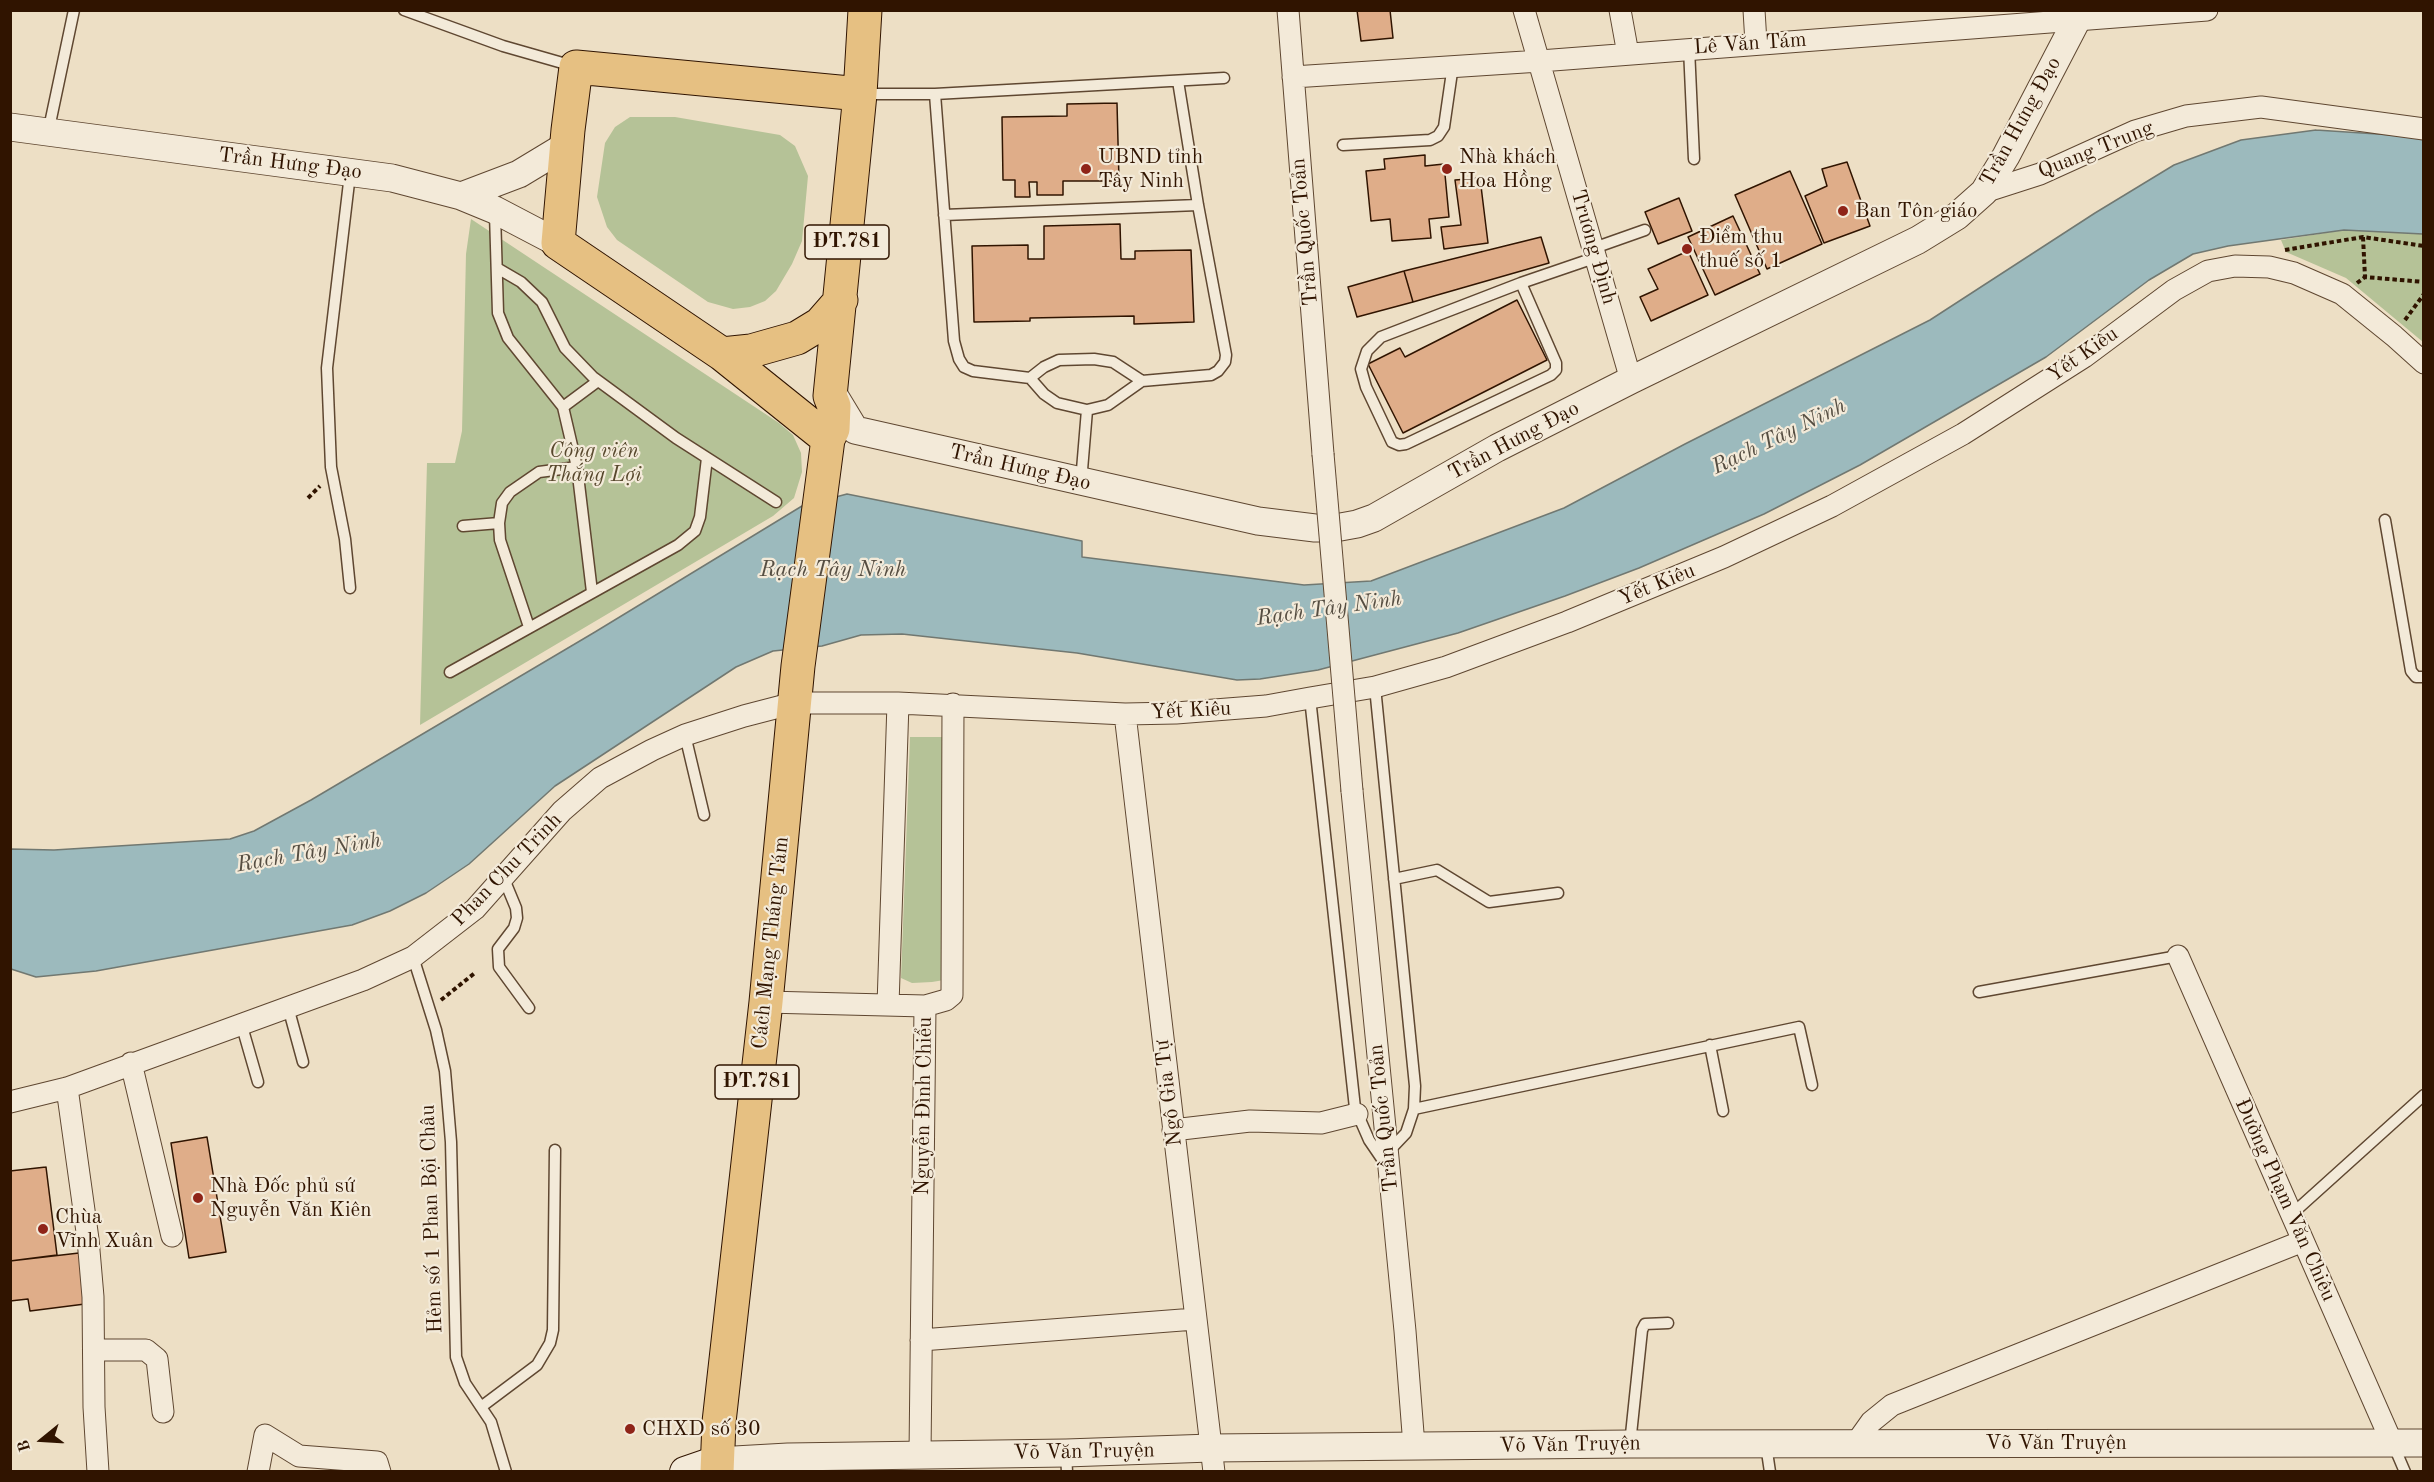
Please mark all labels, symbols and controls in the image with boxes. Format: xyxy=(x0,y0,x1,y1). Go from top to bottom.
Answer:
street label: Lê Văn Tám xyxy=(1693,27,1807,61)
street label: Trần Hưng Đạo xyxy=(1975,53,2067,191)
street label: Quang Trung xyxy=(2035,115,2157,185)
street label: Trần Hưng Đạo xyxy=(217,143,363,185)
place label: UBND tỉnh Tây Ninh xyxy=(1098,144,1203,194)
place label: Nhà khách Hoa Hồng xyxy=(1459,144,1556,194)
street label: Trần Quốc Toản xyxy=(1286,157,1324,307)
marker: UBND tỉnh Tây Ninh xyxy=(1079,162,1093,176)
marker: Nhà khách Hoa Hồng xyxy=(1440,162,1454,176)
street label: Trương Định xyxy=(1565,187,1621,307)
place label: Ban Tôn giáo xyxy=(1855,198,1978,224)
marker: Ban Tôn giáo xyxy=(1836,204,1850,218)
place label: Điểm thu thuế số 1 xyxy=(1699,224,1783,274)
road number: ĐT.781 xyxy=(805,225,889,259)
marker: Điểm thu thuế số 1 xyxy=(1680,242,1694,256)
street label: Yết Kiêu xyxy=(2043,322,2123,388)
water label: Rạch Tây Ninh xyxy=(1707,393,1851,481)
street label: Trần Hưng Đạo xyxy=(1444,396,1584,486)
park label: Công viên Thắng Lợi xyxy=(546,438,642,488)
street label: Trần Hưng Đạo xyxy=(947,439,1093,497)
water label: Rạch Tây Ninh xyxy=(760,557,906,583)
street label: Yết Kiêu xyxy=(1615,558,1699,612)
water label: Rạch Tây Ninh xyxy=(1255,586,1403,632)
street label: Yết Kiêu xyxy=(1150,696,1232,726)
street label: Phan Chu Trinh xyxy=(447,808,567,932)
water label: Rạch Tây Ninh xyxy=(235,827,383,879)
street label: Cách Mạng Tháng Tám xyxy=(747,835,795,1051)
street label: Nguyễn Đình Chiểu xyxy=(910,1016,938,1196)
street label: Ngô Gia Tự xyxy=(1150,1038,1188,1148)
street label: Trần Quốc Toản xyxy=(1364,1043,1404,1193)
road number: ĐT.781 xyxy=(715,1065,799,1099)
street label: Đường Phạm Văn Chiêu xyxy=(2229,1095,2341,1305)
street label: Hẻm số 1 Phan Bội Châu xyxy=(415,1104,449,1334)
place label: Nhà Đốc phủ sứ Nguyễn Văn Kiên xyxy=(210,1173,372,1223)
marker: Nhà Đốc phủ sứ Nguyễn Văn Kiên xyxy=(191,1191,205,1205)
place label: Chùa Vĩnh Xuân xyxy=(55,1204,153,1254)
marker: Chùa Vĩnh Xuân xyxy=(36,1222,50,1236)
north arrow xyxy=(12,1410,72,1470)
place label: CHXD số 30 xyxy=(642,1416,760,1442)
marker: CHXD số 30 xyxy=(623,1422,637,1436)
street label: Võ Văn Truyện xyxy=(1985,1430,2127,1456)
street label: Võ Văn Truyện xyxy=(1499,1431,1641,1459)
text: B xyxy=(16,1438,34,1453)
street label: Võ Văn Truyện xyxy=(1013,1438,1155,1466)

